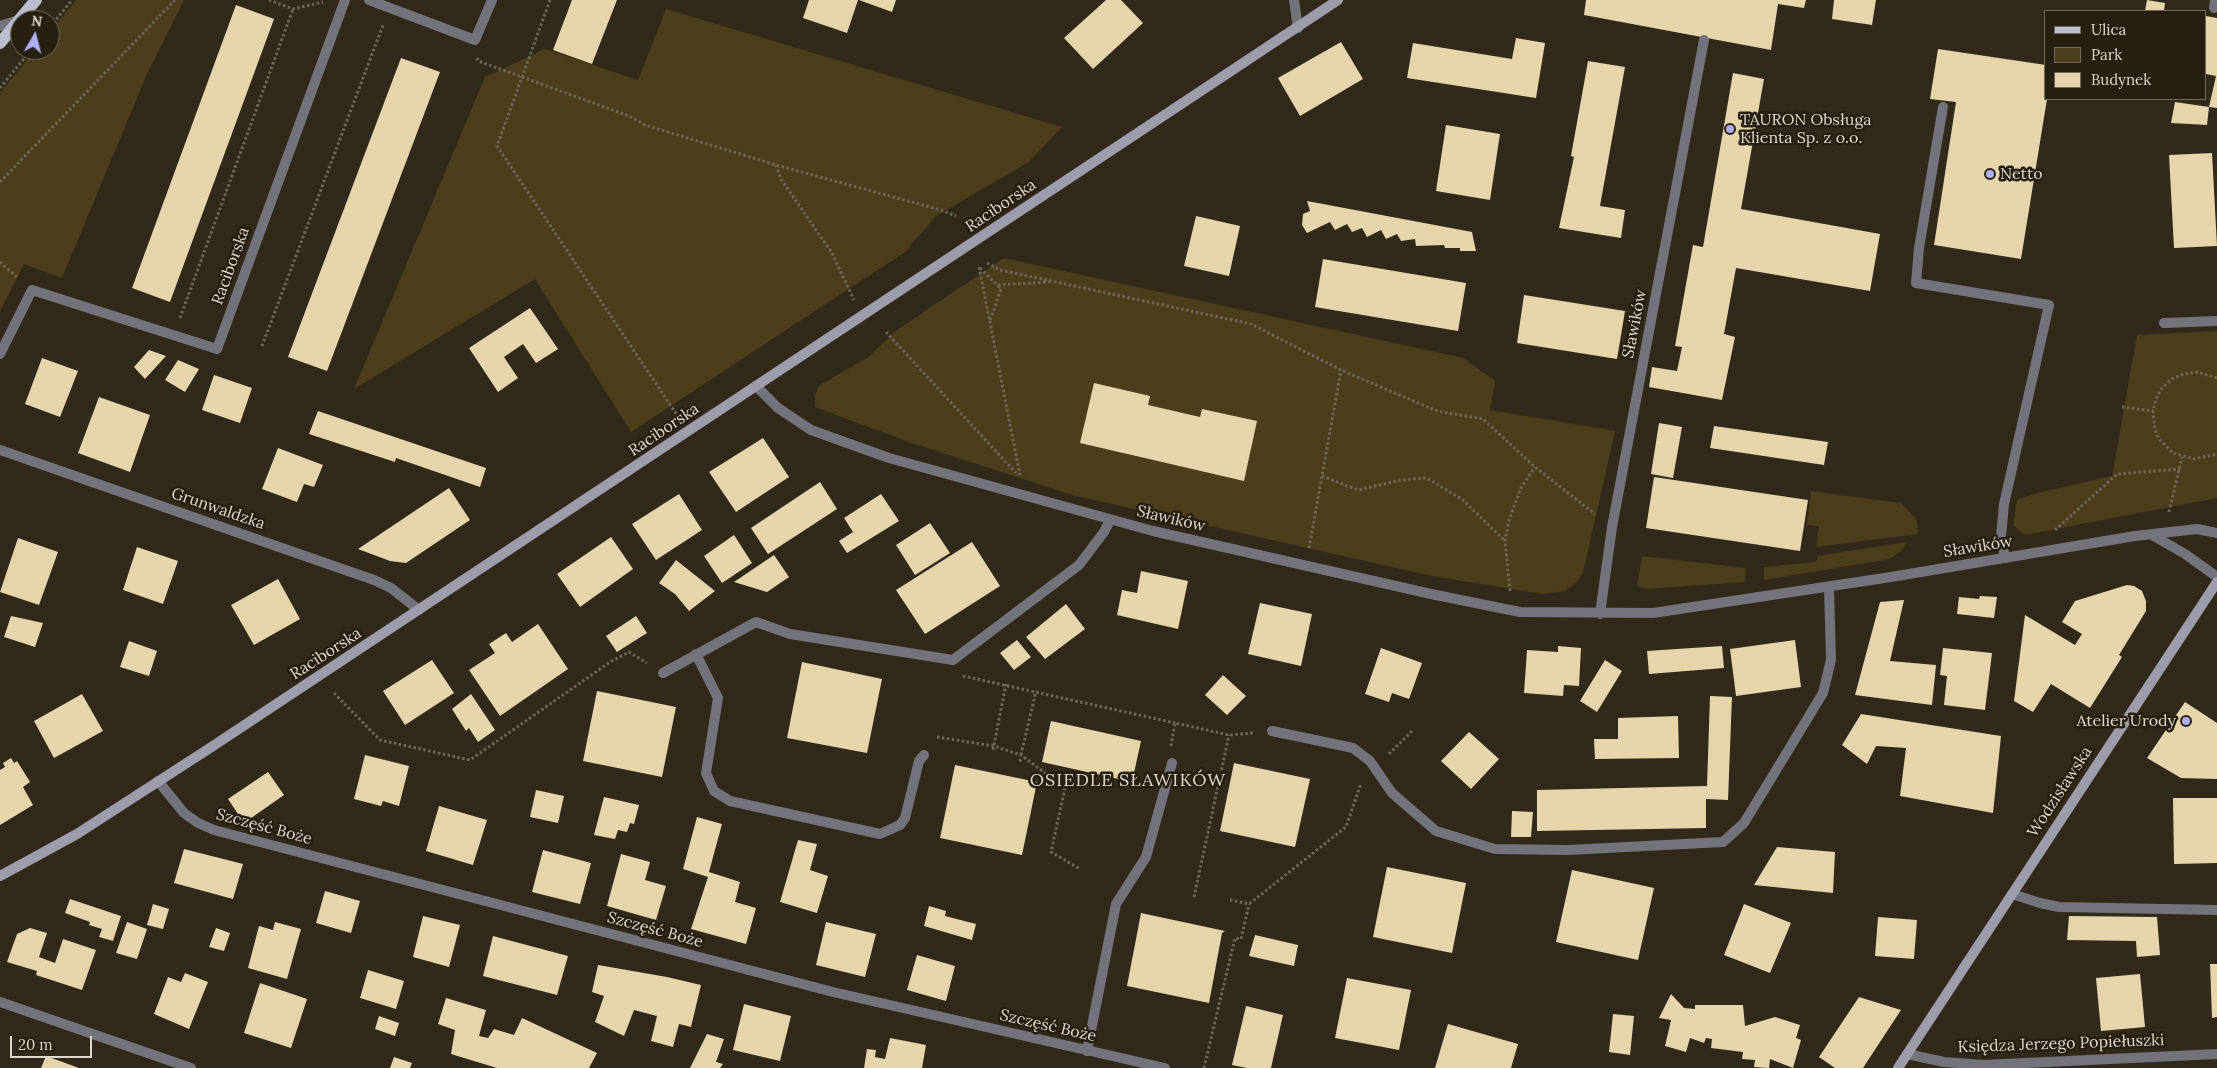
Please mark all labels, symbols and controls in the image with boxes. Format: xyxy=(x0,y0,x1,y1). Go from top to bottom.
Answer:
north arrow xyxy=(10,10,60,60)
legend xyxy=(2044,10,2207,100)
text: N xyxy=(30,11,44,31)
text: Ulica xyxy=(2091,20,2126,39)
text: Park xyxy=(2091,45,2122,64)
text: Budynek xyxy=(2091,70,2151,89)
place label: TAURON Obsługa Klienta Sp. z o.o. xyxy=(1740,110,1872,148)
marker: TAURON Obsługa Klienta Sp. z o.o. xyxy=(1724,123,1736,135)
place label: Netto xyxy=(2000,164,2042,184)
marker: Netto xyxy=(1984,168,1996,180)
street label: Raciborska xyxy=(962,175,1040,237)
street label: Raciborska xyxy=(208,225,254,307)
street label: Sławików xyxy=(1619,288,1651,360)
street label: Raciborska xyxy=(625,399,703,461)
street label: Grunwaldzka xyxy=(169,484,267,534)
street label: Sławików xyxy=(1135,502,1207,536)
street label: Sławików xyxy=(1942,532,2014,562)
street label: Raciborska xyxy=(287,624,365,684)
place label: Atelier Urody xyxy=(2076,711,2176,731)
marker: Atelier Urody xyxy=(2180,715,2192,727)
street label: Wodzisławska xyxy=(2024,743,2096,841)
district label: OSIEDLE SŁAWIKÓW xyxy=(1028,770,1228,792)
street label: Szczęść Boże xyxy=(214,805,314,849)
street label: Szczęść Boże xyxy=(605,908,705,952)
street label: Szczęść Boże xyxy=(998,1006,1098,1046)
scale bar xyxy=(12,1026,95,1058)
street label: Księdza Jerzego Popiełuszki xyxy=(1957,1031,2165,1057)
text: 20 m xyxy=(18,1035,53,1054)

